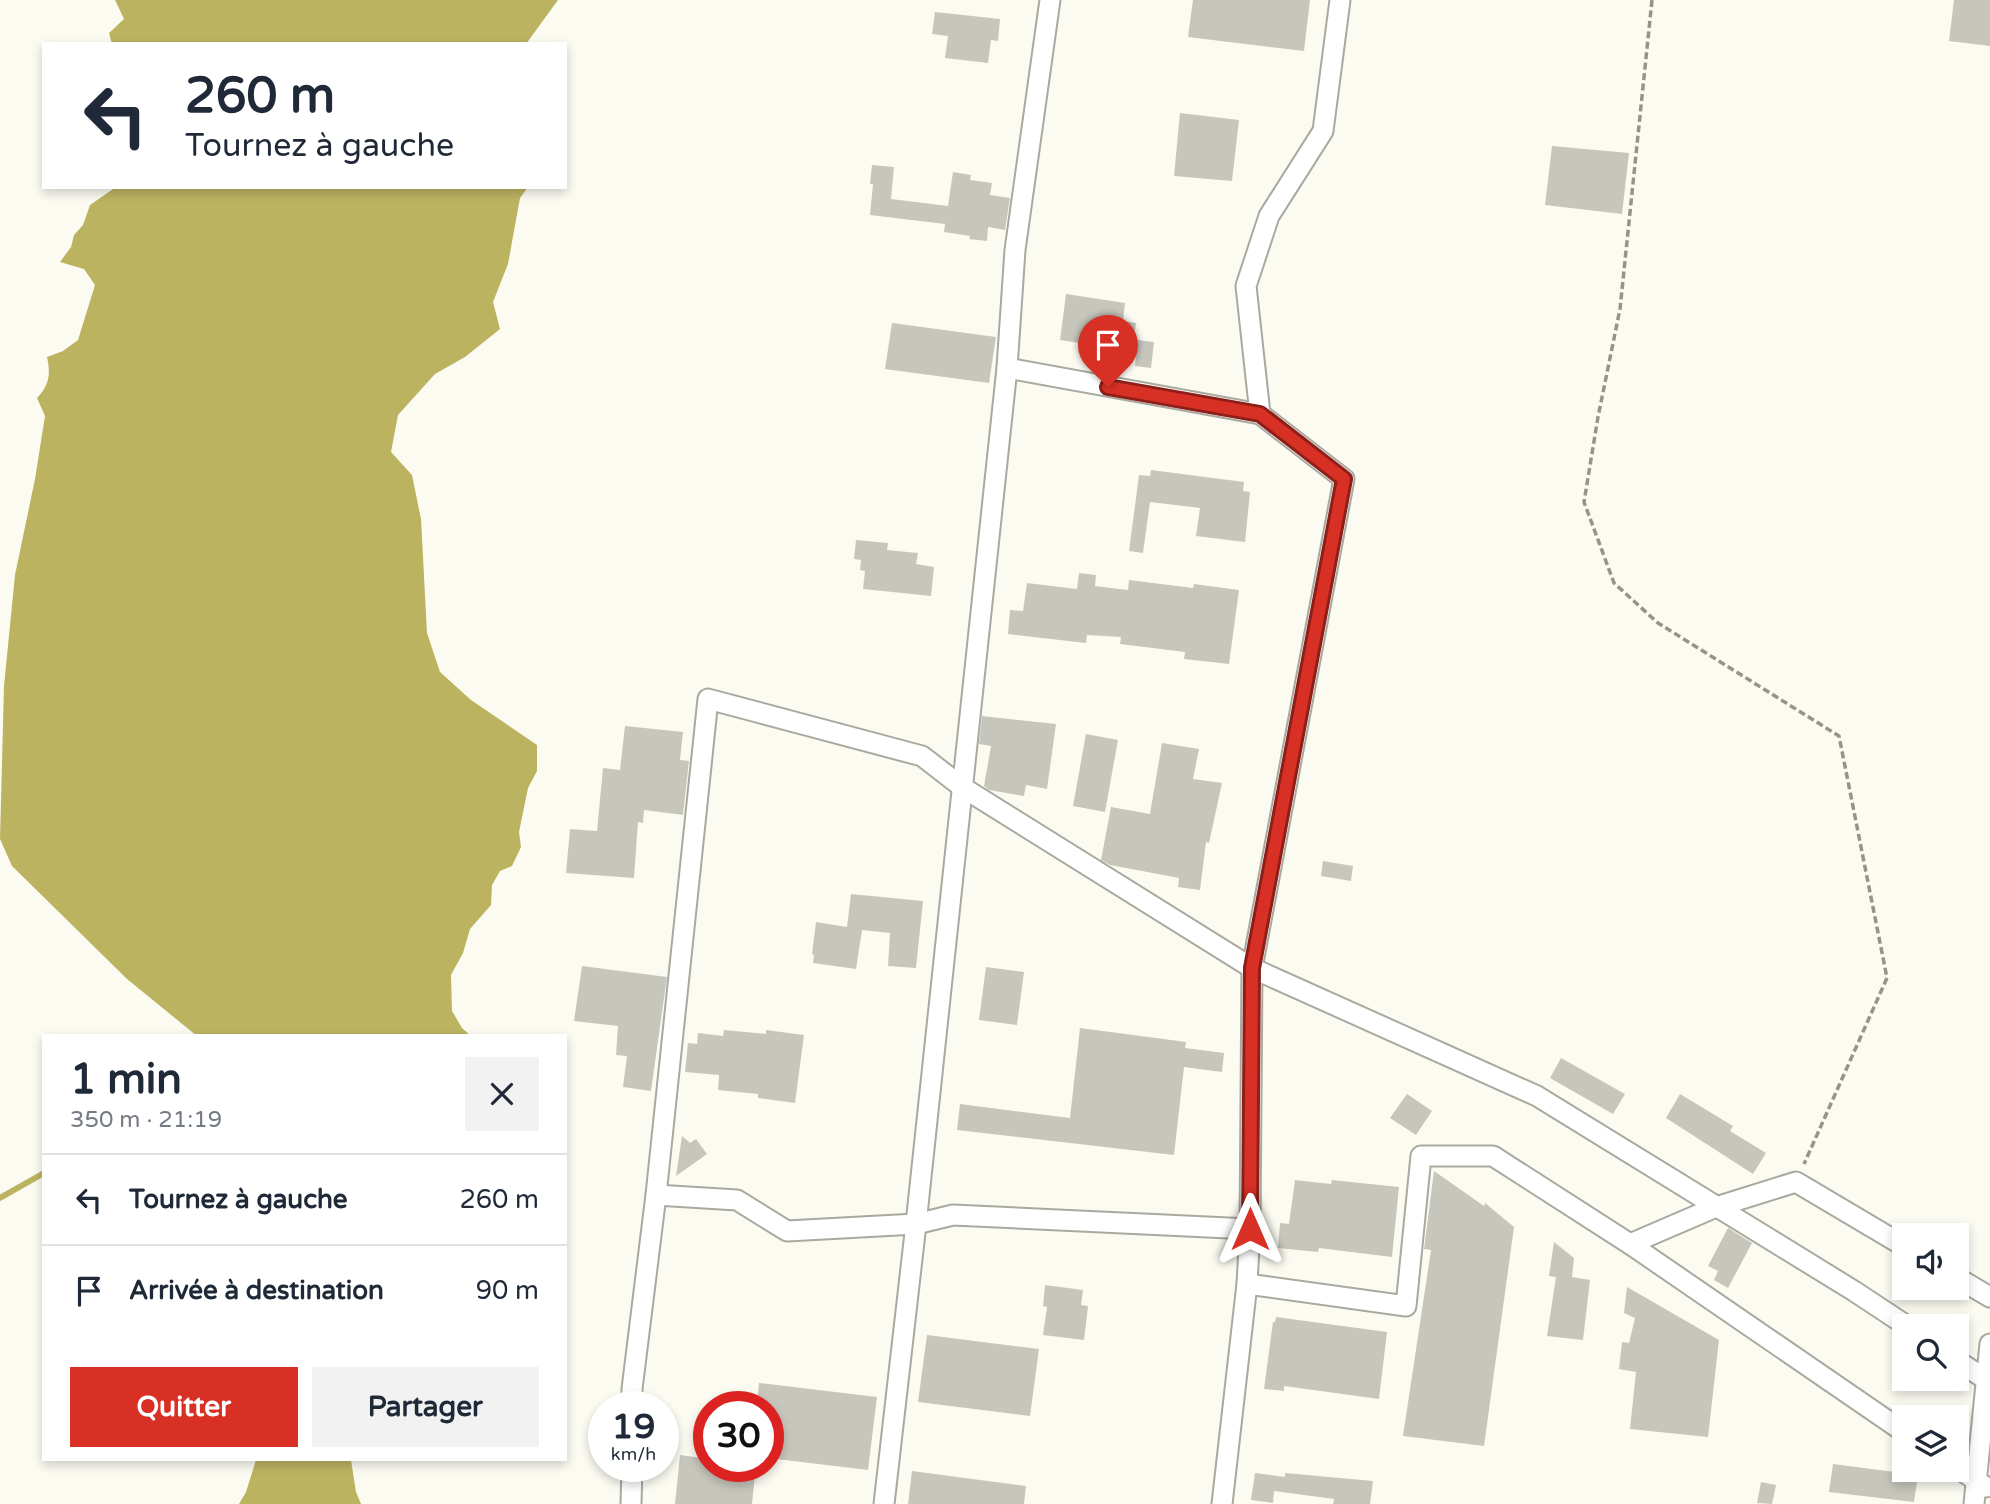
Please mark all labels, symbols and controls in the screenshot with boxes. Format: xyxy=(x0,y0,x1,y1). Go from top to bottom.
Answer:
text: 260 m xyxy=(185,67,335,126)
icon: left xyxy=(70,70,161,161)
text: Tournez à gauche xyxy=(185,127,454,165)
pin xyxy=(1078,315,1138,387)
icon: arrive xyxy=(1089,326,1127,364)
text: 1 min xyxy=(70,1054,182,1105)
button: close xyxy=(465,1057,539,1131)
text: 350 m · 21:19 xyxy=(70,1106,222,1134)
icon: left xyxy=(70,1181,108,1219)
text: Tournez à gauche xyxy=(129,1184,348,1215)
text: 260 m xyxy=(459,1184,539,1215)
position arrow xyxy=(1213,1192,1287,1266)
map controls xyxy=(1892,1223,1969,1482)
button: sound xyxy=(1892,1223,1969,1300)
icon: arrive xyxy=(70,1272,108,1310)
text: Arrivée à destination xyxy=(129,1275,384,1306)
text: 90 m xyxy=(476,1275,539,1306)
button: search xyxy=(1892,1314,1969,1391)
button: Quitter xyxy=(70,1367,298,1447)
button: Partager xyxy=(312,1367,539,1447)
speed limit sign: 30 xyxy=(693,1391,784,1482)
button: layers xyxy=(1892,1405,1969,1482)
text: 19 xyxy=(612,1406,655,1448)
text: km/h xyxy=(611,1443,656,1465)

